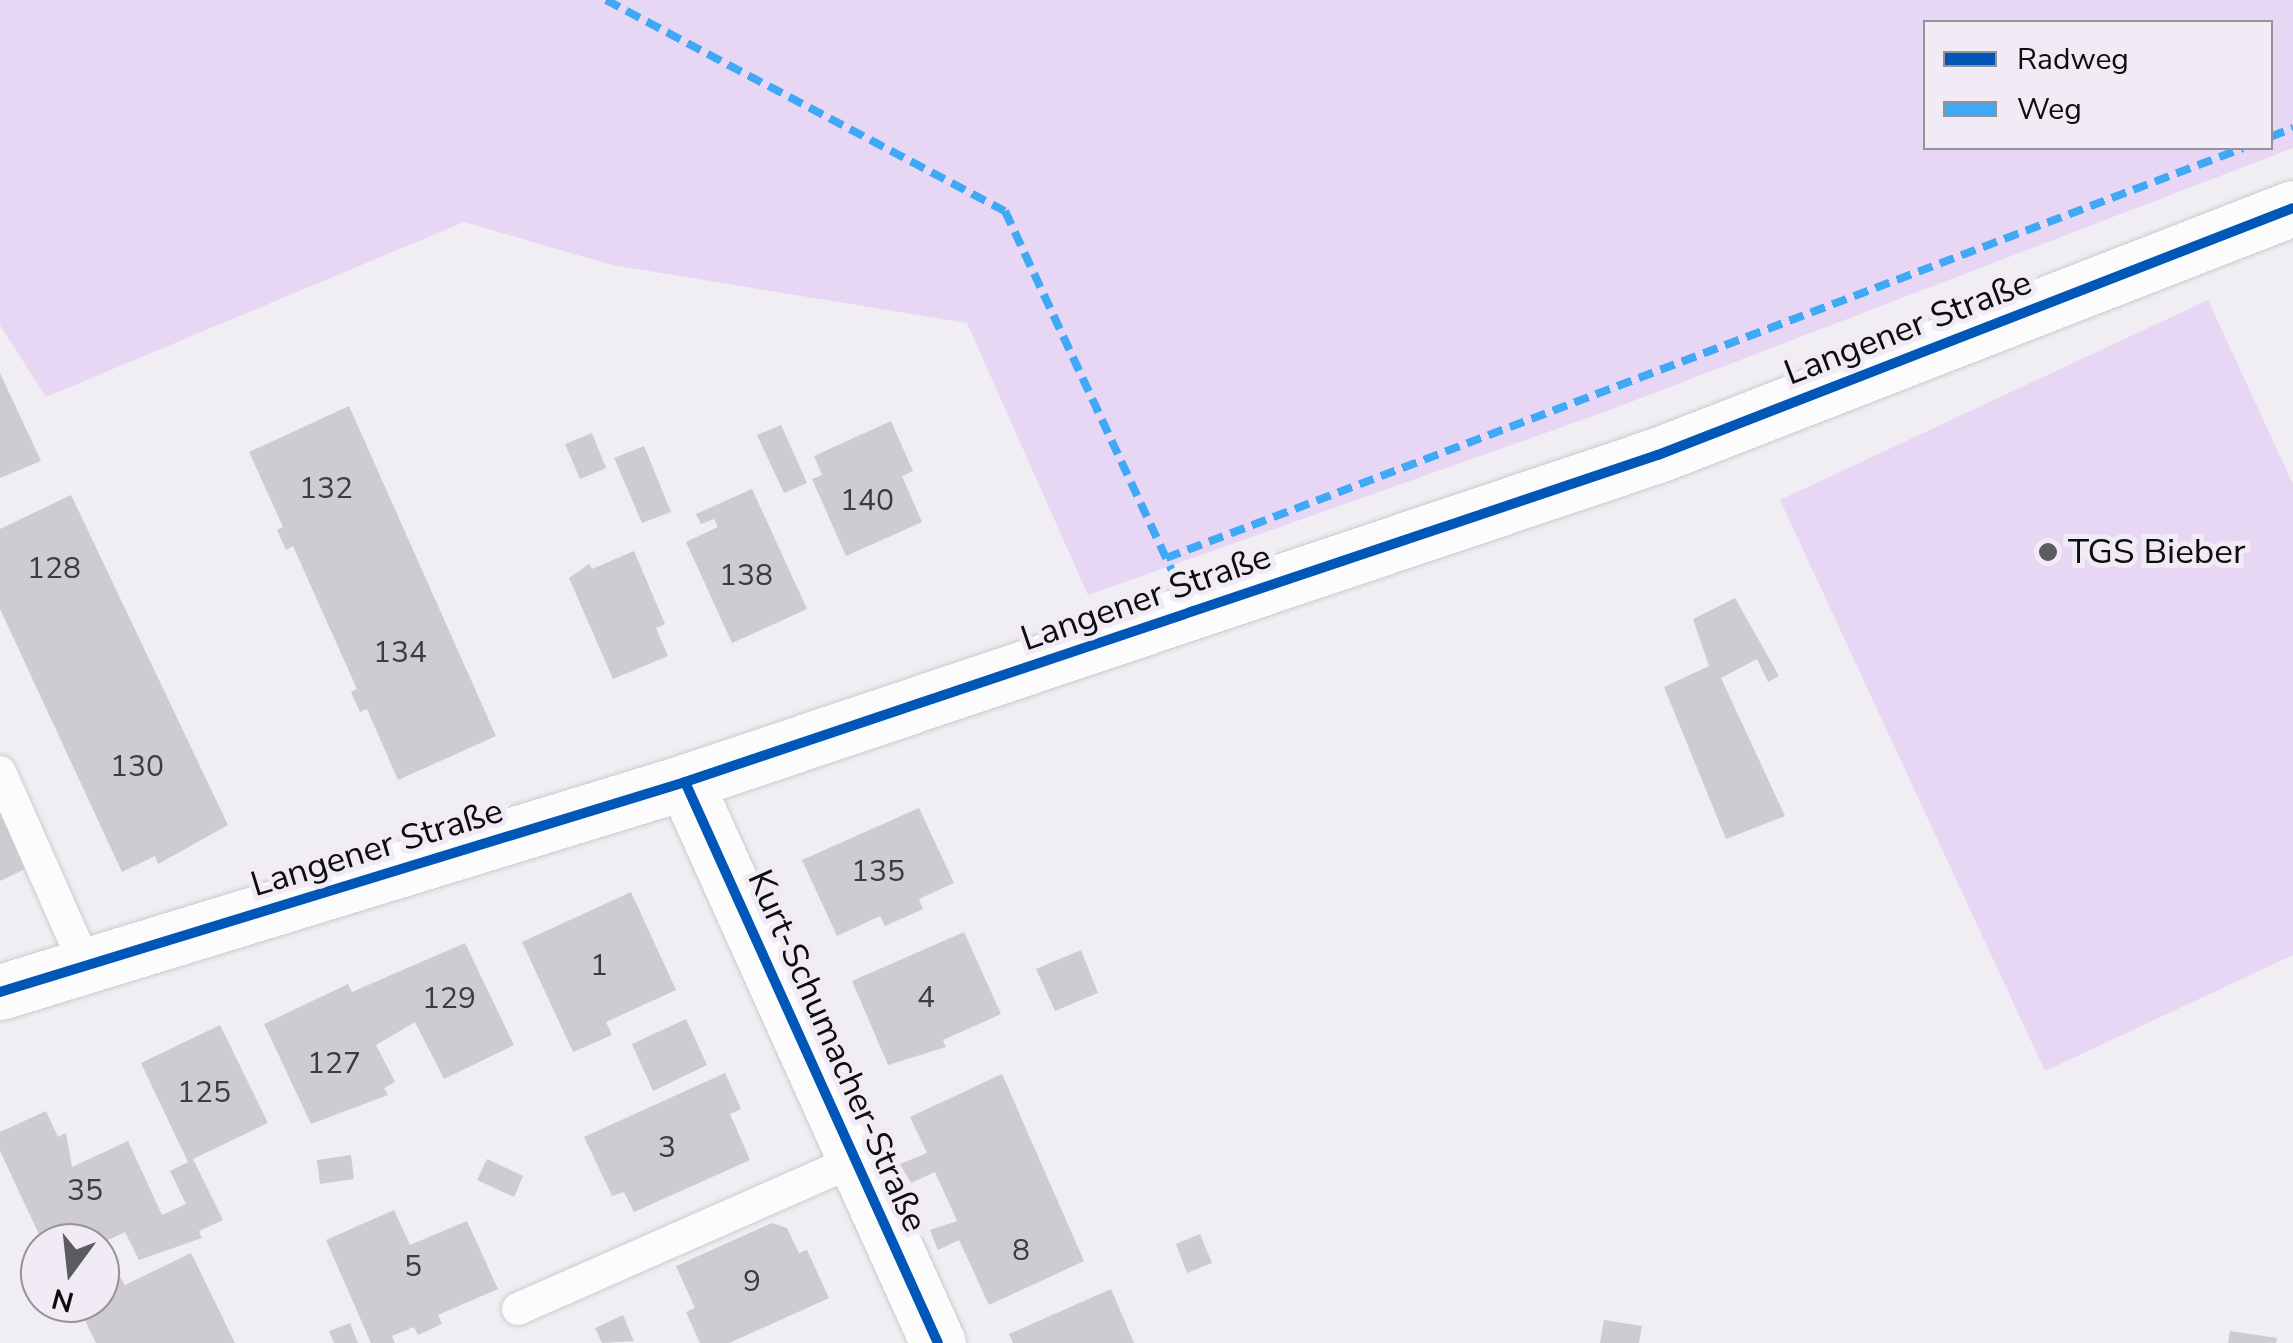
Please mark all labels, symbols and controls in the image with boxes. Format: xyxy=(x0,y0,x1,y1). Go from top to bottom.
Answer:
legend xyxy=(1923,20,2273,150)
text: Radweg xyxy=(2017,39,2129,80)
text: Weg xyxy=(2017,89,2082,130)
street label: Langener Straße xyxy=(1778,262,2038,394)
house number: 132 xyxy=(299,471,353,507)
house number: 140 xyxy=(840,483,894,519)
place label: TGS Bieber xyxy=(2068,531,2245,573)
street label: Langener Straße xyxy=(1016,536,1276,660)
marker: TGS Bieber xyxy=(2037,541,2059,563)
house number: 128 xyxy=(27,551,81,587)
house number: 138 xyxy=(719,558,773,594)
house number: 134 xyxy=(373,635,427,671)
house number: 130 xyxy=(110,749,164,785)
street label: Langener Straße xyxy=(246,790,508,906)
house number: 135 xyxy=(851,854,905,890)
street label: Kurt-Schumacher-Straße xyxy=(738,864,936,1238)
house number: 1 xyxy=(590,948,608,984)
house number: 4 xyxy=(917,980,935,1016)
house number: 129 xyxy=(422,981,476,1017)
house number: 127 xyxy=(307,1046,361,1082)
house number: 125 xyxy=(177,1075,231,1111)
house number: 3 xyxy=(658,1130,676,1166)
house number: 35 xyxy=(67,1173,103,1209)
north arrow xyxy=(20,1223,120,1323)
house number: 8 xyxy=(1012,1233,1030,1269)
house number: 5 xyxy=(404,1249,422,1285)
house number: 9 xyxy=(743,1264,761,1300)
text: N xyxy=(48,1279,78,1321)

